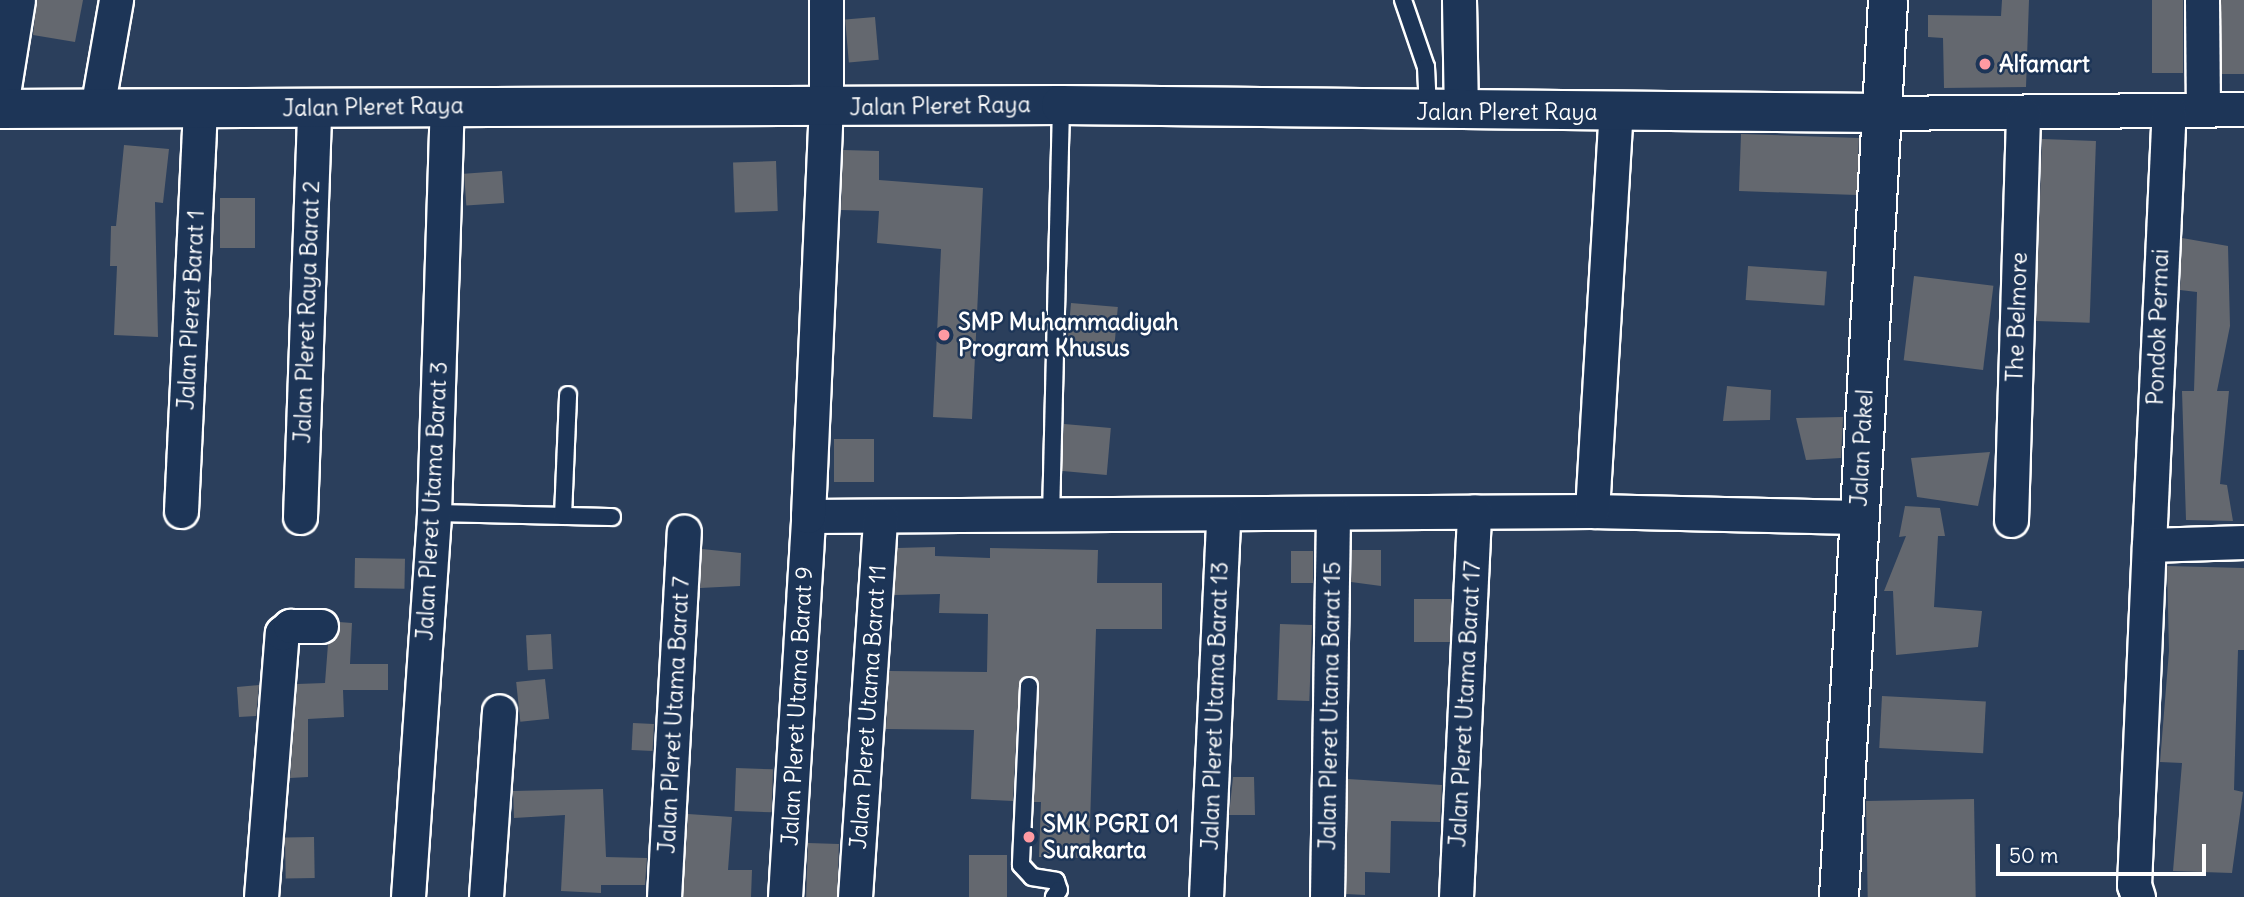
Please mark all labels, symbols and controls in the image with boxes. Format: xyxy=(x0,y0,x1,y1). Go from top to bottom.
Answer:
place label: Alfamart xyxy=(1999,50,2090,78)
marker: Alfamart xyxy=(1977,56,1993,72)
street label: Jalan Pleret Raya xyxy=(849,91,1031,121)
street label: Jalan Pleret Raya xyxy=(282,92,464,122)
street label: Jalan Pleret Raya xyxy=(1416,98,1598,126)
street label: Jalan Pleret Raya Barat 2 xyxy=(289,180,325,444)
street label: Jalan Pleret Barat 1 xyxy=(172,209,210,411)
street label: Pondok Permai xyxy=(2141,248,2175,406)
street label: The Belmore xyxy=(2001,252,2033,382)
place label: SMP Muhammadiyah Program Khusus xyxy=(958,308,1179,362)
marker: SMP Muhammadiyah Program Khusus xyxy=(936,327,952,343)
street label: Jalan Pleret Utama Barat 3 xyxy=(411,361,453,641)
street label: Jalan Pakel xyxy=(1845,389,1879,507)
street label: Jalan Pleret Utama Barat 17 xyxy=(1444,560,1486,848)
street label: Jalan Pleret Utama Barat 13 xyxy=(1196,561,1234,851)
street label: Jalan Pleret Utama Barat 15 xyxy=(1314,561,1346,851)
street label: Jalan Pleret Utama Barat 11 xyxy=(844,564,892,850)
street label: Jalan Pleret Utama Barat 9 xyxy=(776,566,818,846)
street label: Jalan Pleret Utama Barat 7 xyxy=(653,576,695,854)
place label: SMK PGRI 01 Surakarta xyxy=(1043,810,1179,864)
marker: SMK PGRI 01 Surakarta xyxy=(1021,829,1037,845)
scale bar xyxy=(1999,830,2209,874)
text: 50 m xyxy=(2009,842,2058,869)

